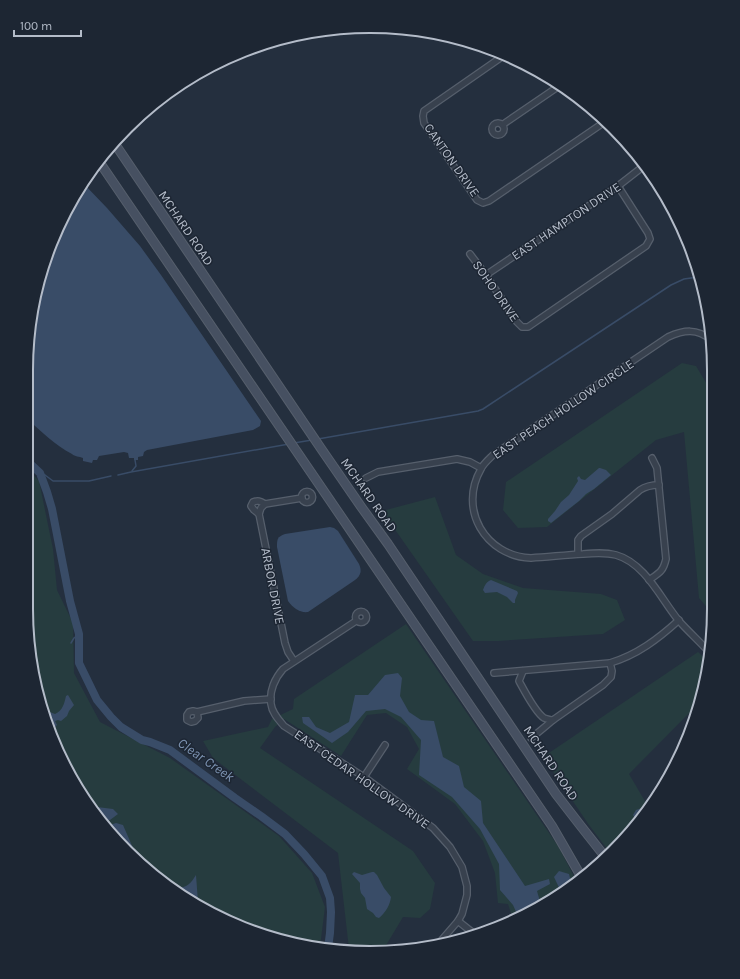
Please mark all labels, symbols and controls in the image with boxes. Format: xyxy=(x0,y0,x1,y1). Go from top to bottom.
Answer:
scale bar xyxy=(14,12,81,38)
text: 100 m xyxy=(20,19,52,33)
street label: CANTON DRIVE xyxy=(421,120,483,200)
street label: EAST HAMPTON DRIVE xyxy=(509,179,623,263)
street label: MCHARD ROAD xyxy=(155,188,217,268)
street label: SOHO DRIVE xyxy=(469,258,523,324)
street label: EAST PEACH HOLLOW CIRCLE xyxy=(489,356,637,462)
street label: MCHARD ROAD xyxy=(338,455,400,535)
street label: ARBOR DRIVE xyxy=(258,546,288,626)
street label: MCHARD ROAD xyxy=(520,723,582,803)
street label: EAST CEDAR HOLLOW DRIVE xyxy=(291,726,433,832)
water label: Clear Creek xyxy=(174,734,238,786)

